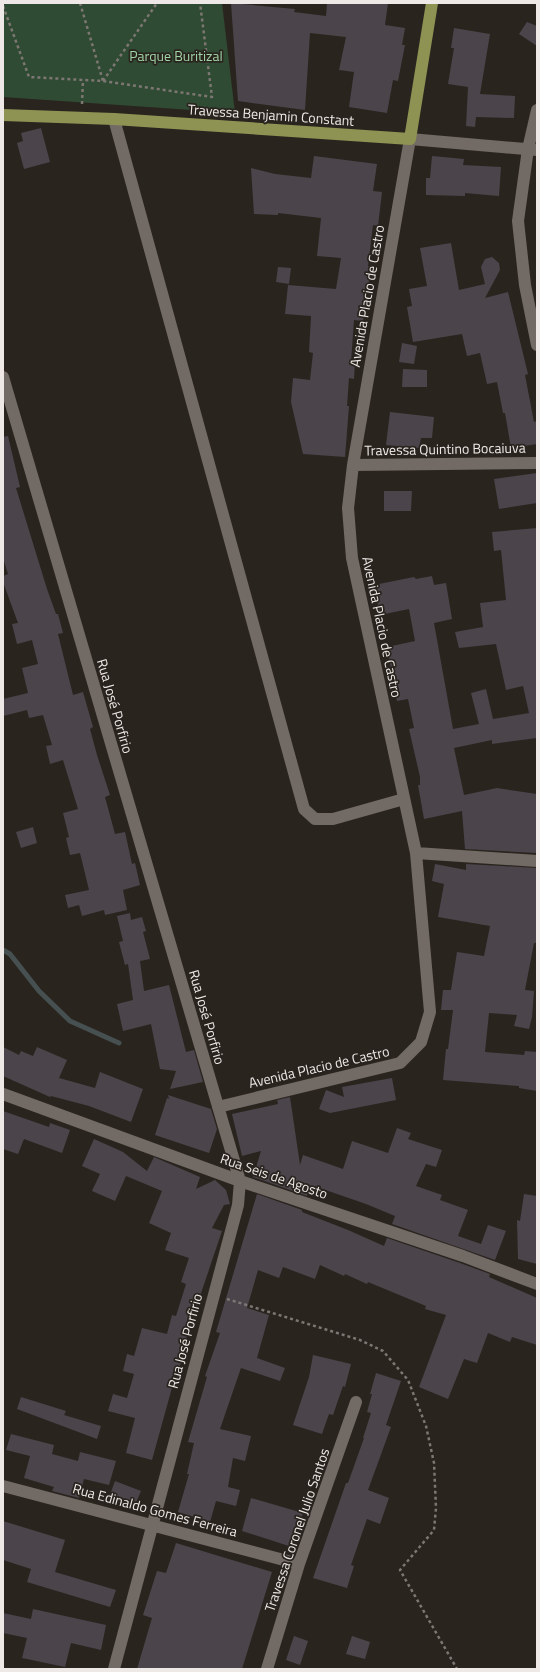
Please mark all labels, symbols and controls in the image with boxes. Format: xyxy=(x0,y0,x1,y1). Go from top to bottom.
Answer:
park label: Parque Buritizal xyxy=(129,45,223,66)
street label: Travessa Benjamin Constant xyxy=(187,98,355,131)
street label: Avenida Placio de Castro xyxy=(344,223,389,369)
street label: Travessa Quintino Bocaiuva xyxy=(364,437,526,460)
street label: Avenida Placio de Castro xyxy=(357,554,408,699)
street label: Rua José Porfirio xyxy=(92,656,139,756)
street label: Rua José Porfirio xyxy=(184,967,231,1067)
street label: Avenida Placio de Castro xyxy=(246,1040,391,1093)
street label: Rua Seis de Agosto xyxy=(218,1147,331,1204)
street label: Rua José Porfirio xyxy=(162,1291,207,1391)
street label: Travessa Coronel Julio Santos xyxy=(259,1445,334,1614)
street label: Rua Edinaldo Gomes Ferreira xyxy=(70,1477,240,1542)

